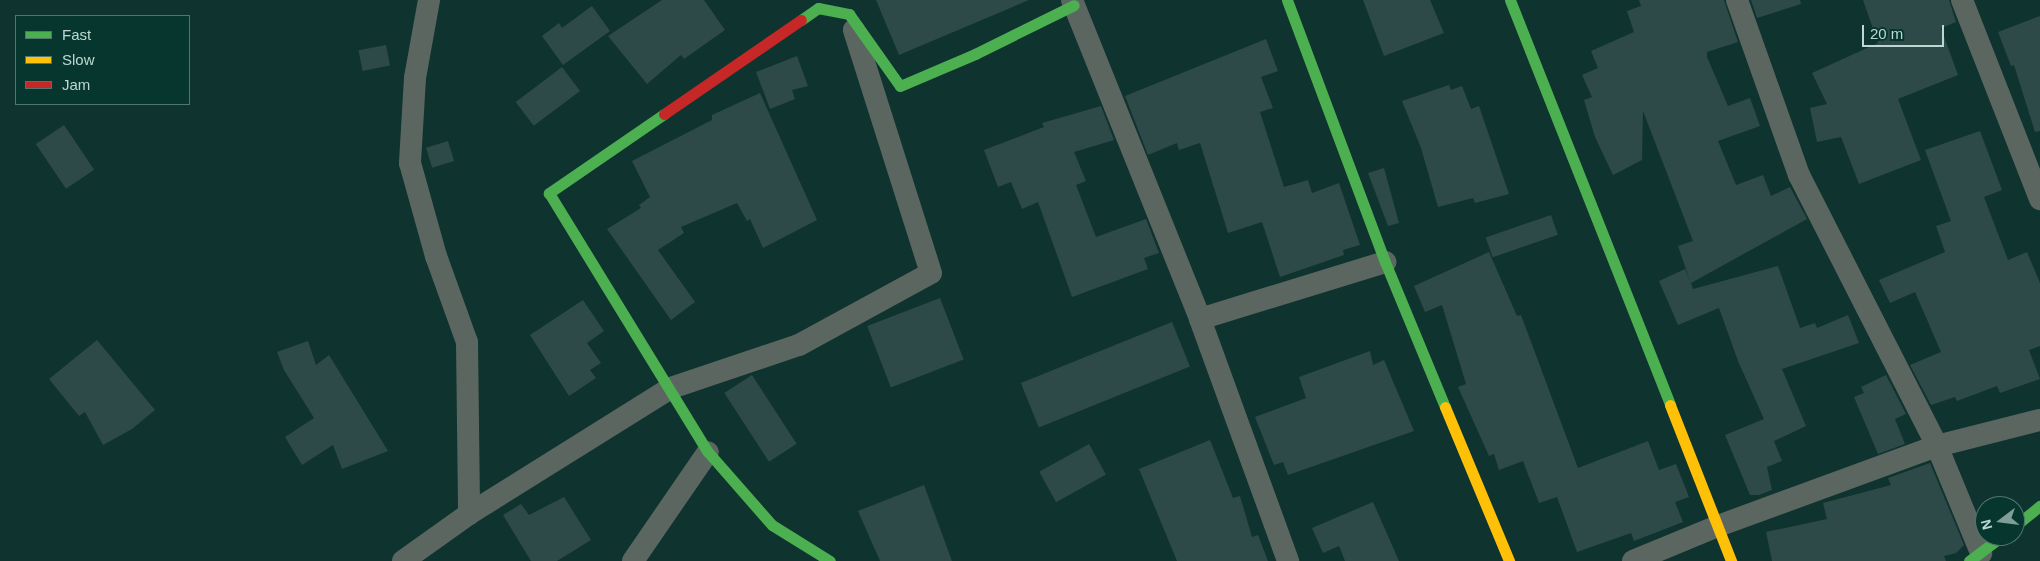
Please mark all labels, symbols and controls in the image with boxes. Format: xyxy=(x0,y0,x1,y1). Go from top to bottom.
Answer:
legend xyxy=(15,15,190,105)
scale bar xyxy=(1865,15,1948,47)
text: 20 m xyxy=(1870,25,1903,42)
text: Fast xyxy=(62,26,91,43)
text: Slow xyxy=(62,51,95,68)
text: Jam xyxy=(62,76,90,93)
north arrow xyxy=(1975,496,2025,546)
text: N xyxy=(1977,518,1996,532)

